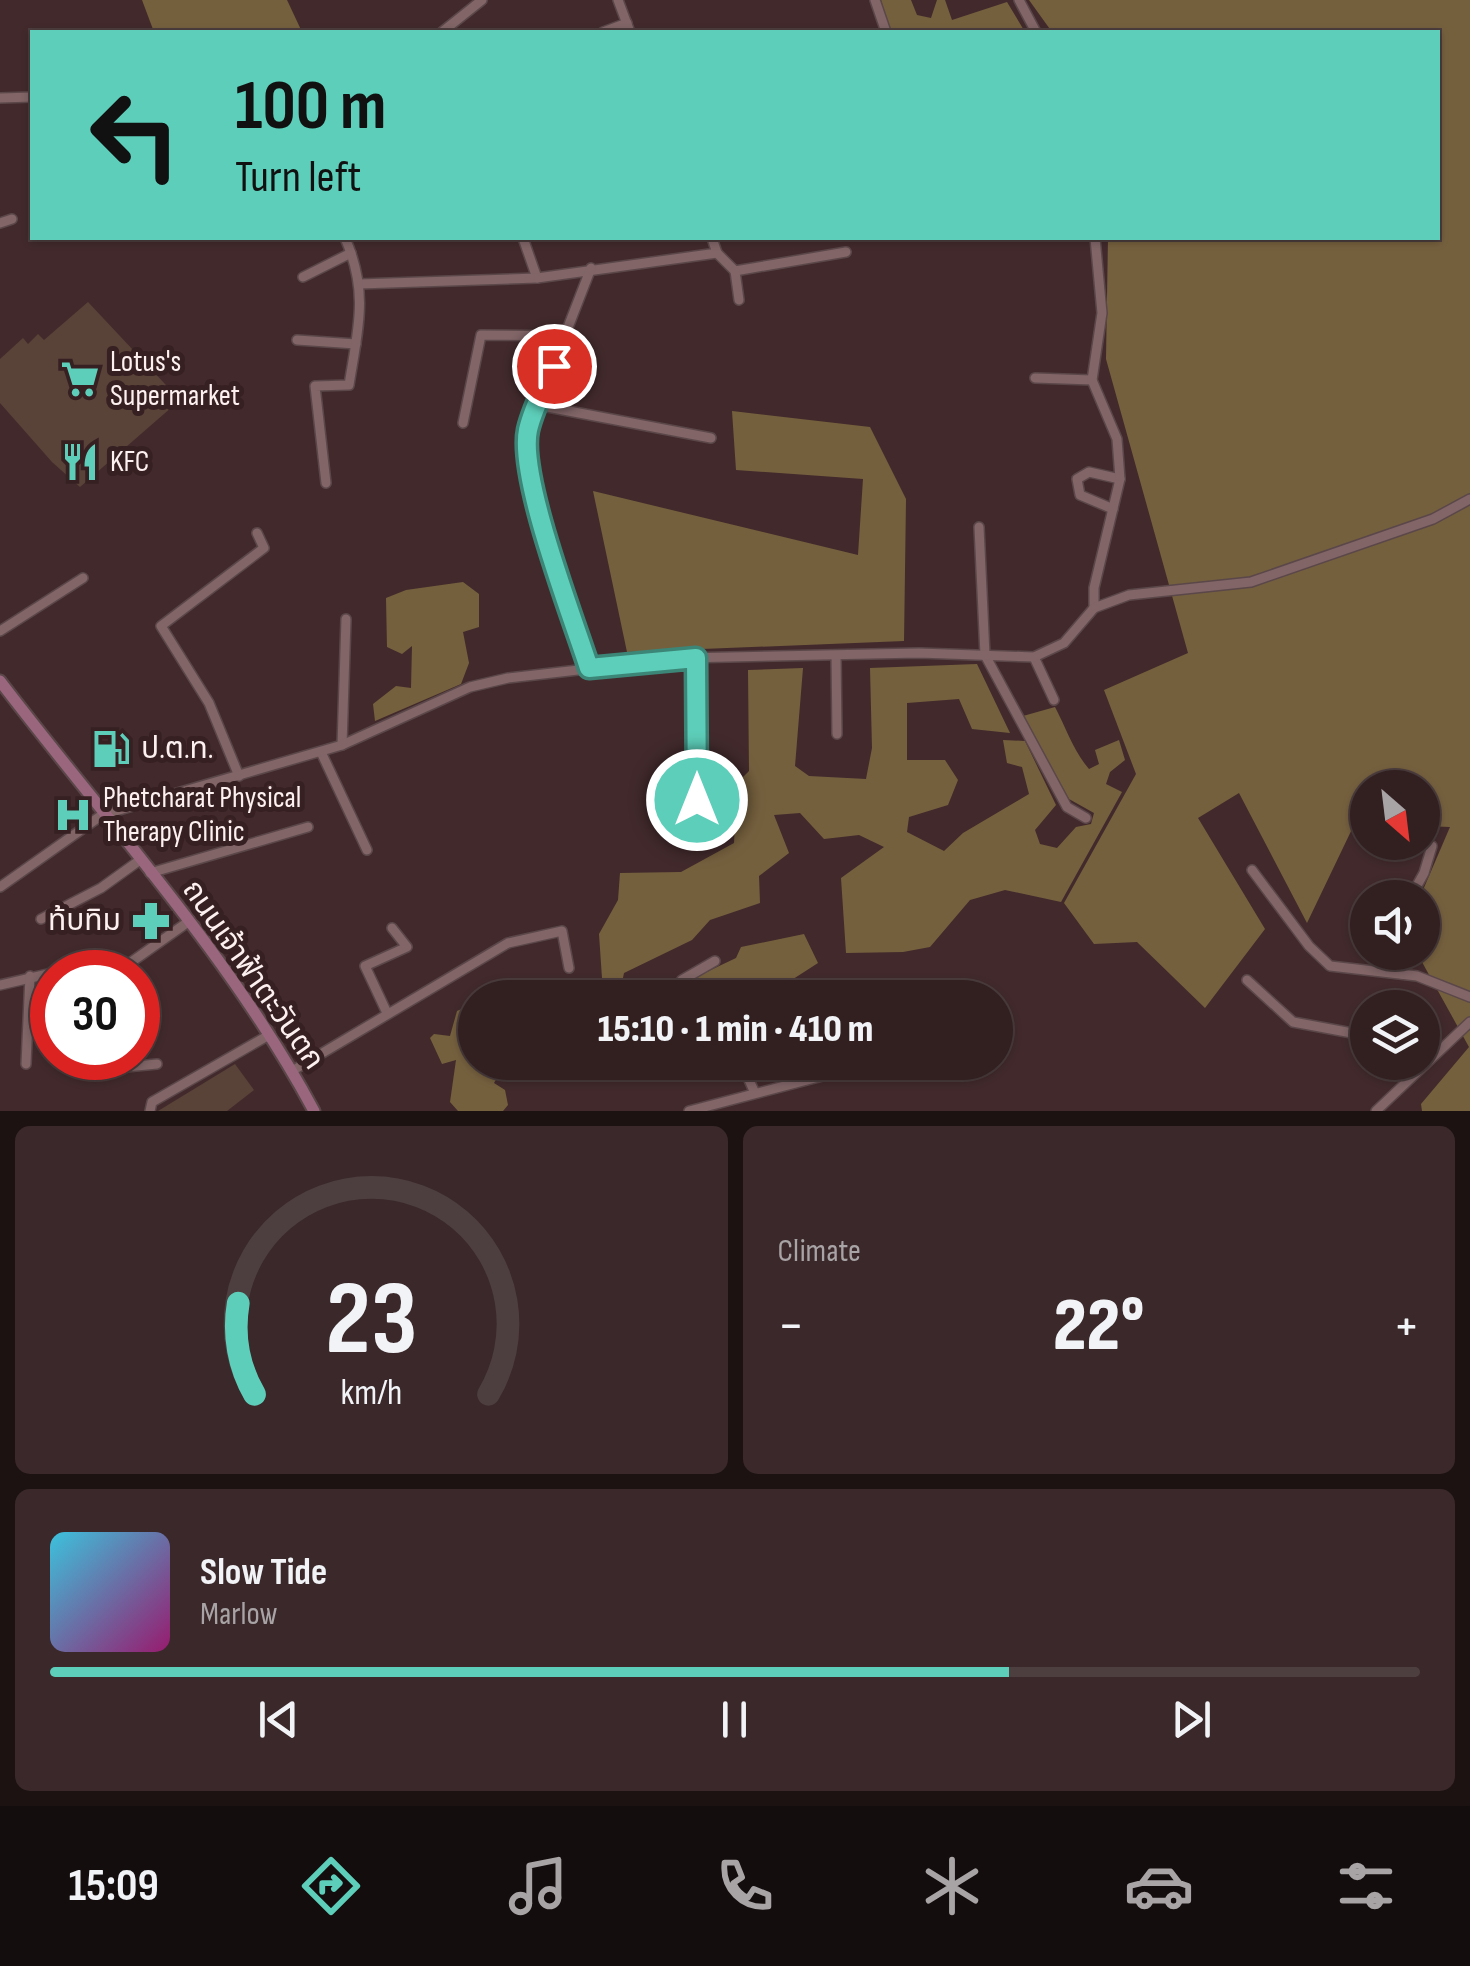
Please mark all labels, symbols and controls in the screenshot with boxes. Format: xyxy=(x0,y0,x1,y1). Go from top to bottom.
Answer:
text: 100 m xyxy=(235,65,386,149)
icon: left xyxy=(70,70,200,200)
text: Turn left xyxy=(235,150,361,205)
pin xyxy=(512,324,597,409)
icon: arrive xyxy=(527,339,582,394)
place label: Lotus's Supermarket xyxy=(110,344,240,414)
supermarket icon: Lotus's Supermarket xyxy=(59,358,101,400)
restaurant icon: KFC xyxy=(59,441,101,483)
place label: KFC xyxy=(110,444,149,480)
fuel station icon: ป.ต.ท. xyxy=(90,728,132,770)
place label: ป.ต.ท. xyxy=(141,731,214,767)
position arrow xyxy=(645,748,749,852)
north arrow xyxy=(1350,770,1440,860)
map controls xyxy=(1350,770,1440,1080)
place label: Phetcharat Physical Therapy Clinic xyxy=(103,780,301,850)
hospital icon: Phetcharat Physical Therapy Clinic xyxy=(52,794,94,836)
street label: ถนนเจ้าฟ้าตะวันตก xyxy=(174,873,332,1077)
button: sound xyxy=(1350,880,1440,970)
pharmacy icon: ท้บทิม xyxy=(130,900,172,942)
place label: ท้บทิม xyxy=(48,903,121,939)
speed limit sign: 30 xyxy=(30,950,160,1080)
button: layers xyxy=(1350,990,1440,1080)
text: 15:10 · 1 min · 410 m xyxy=(598,1007,873,1052)
text: Climate xyxy=(778,1232,861,1271)
text: 23 xyxy=(325,1258,417,1383)
text: 22° xyxy=(1053,1281,1145,1372)
text: − xyxy=(778,1293,804,1360)
text: + xyxy=(1393,1293,1420,1360)
text: km/h xyxy=(340,1372,402,1415)
text: Slow Tide xyxy=(200,1550,327,1595)
text: Marlow xyxy=(200,1595,278,1634)
icon: previous xyxy=(251,1692,306,1747)
icon: pause xyxy=(707,1692,762,1747)
icon: next xyxy=(1164,1692,1219,1747)
icon: directions xyxy=(296,1851,366,1921)
icon: music xyxy=(503,1851,573,1921)
icon: phone xyxy=(710,1851,780,1921)
icon: climate xyxy=(917,1851,987,1921)
icon: car xyxy=(1124,1851,1194,1921)
icon: filters xyxy=(1331,1851,1401,1921)
text: 15:09 xyxy=(69,1859,159,1914)

